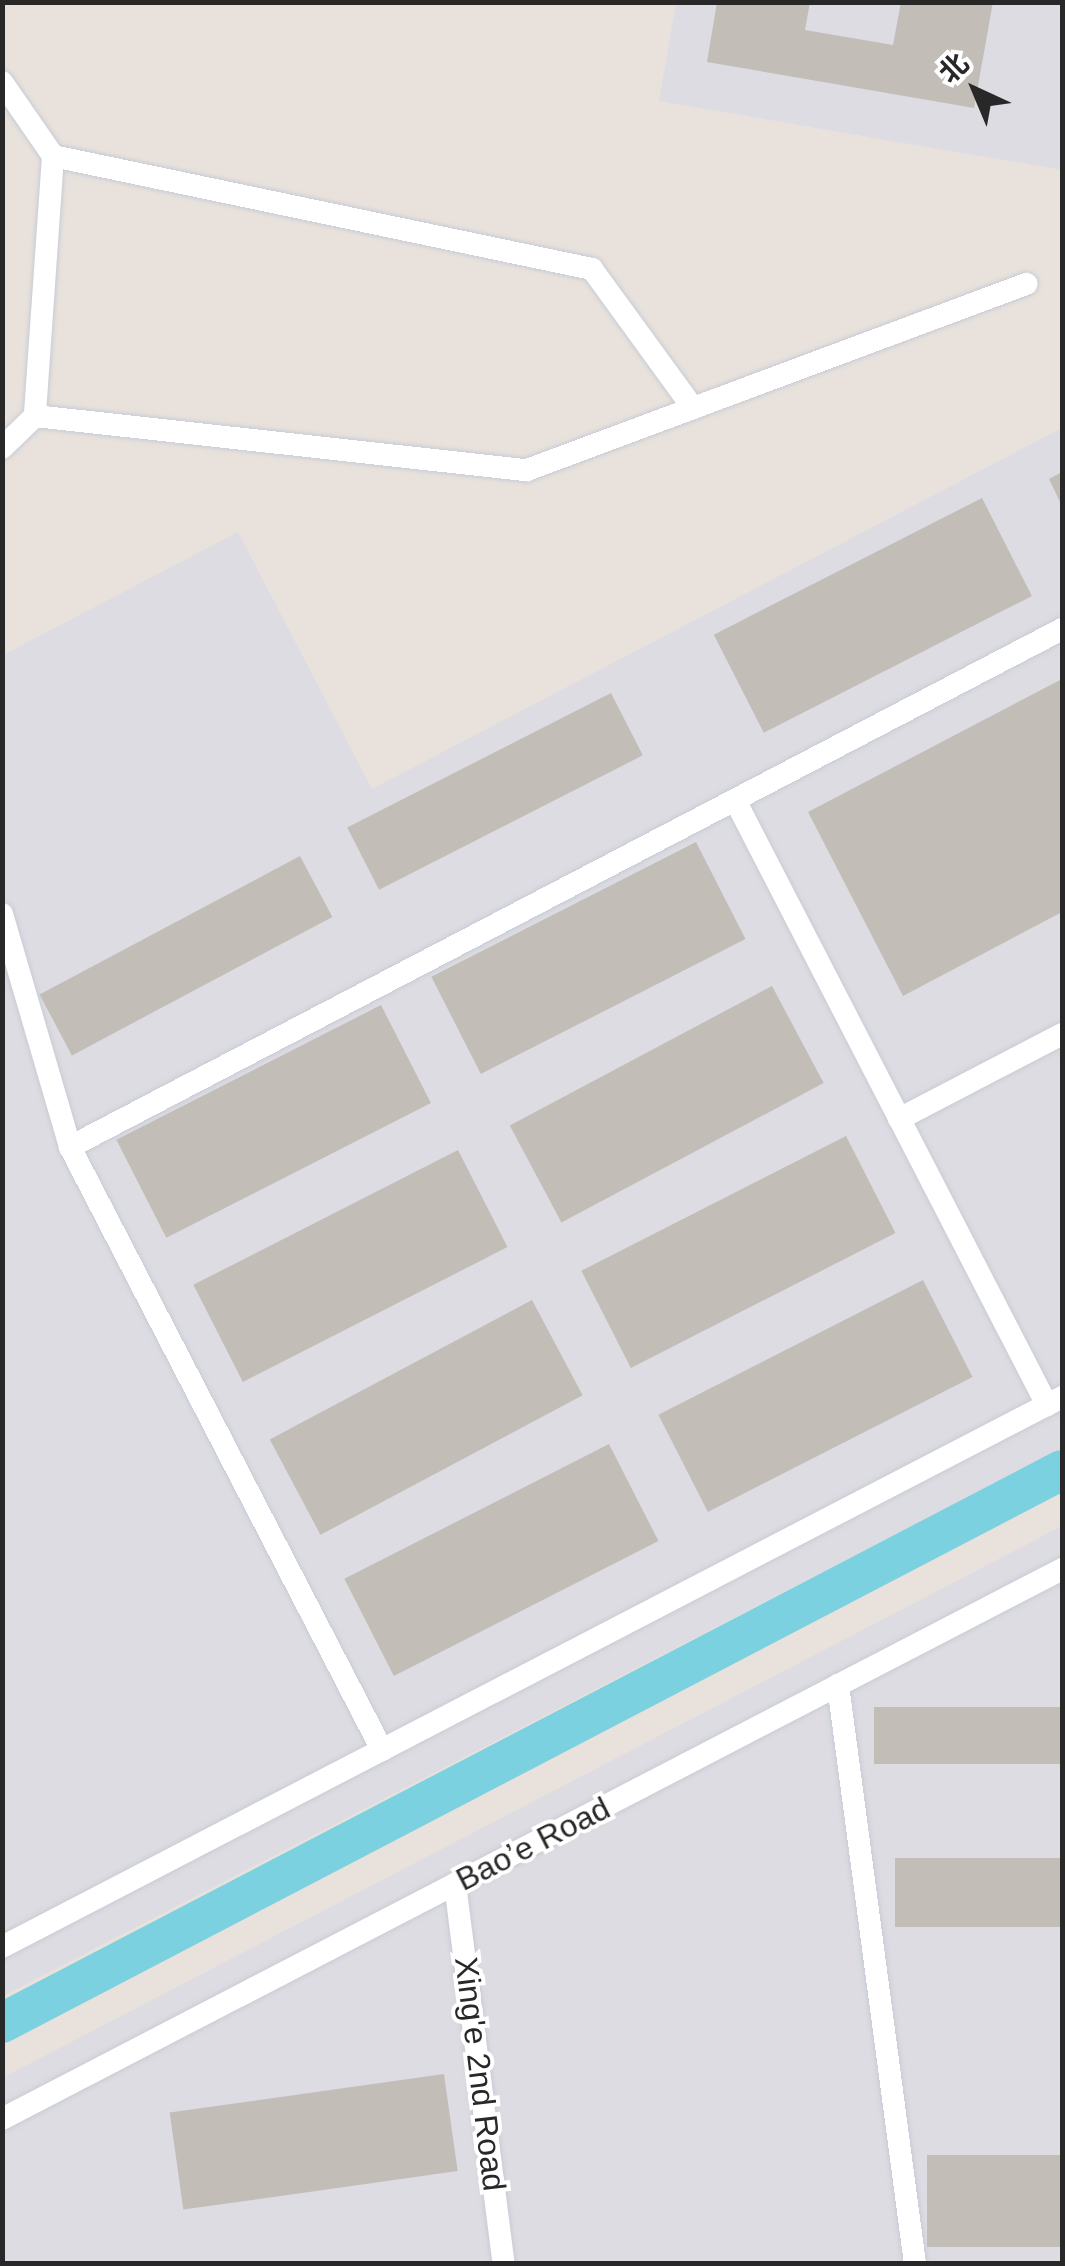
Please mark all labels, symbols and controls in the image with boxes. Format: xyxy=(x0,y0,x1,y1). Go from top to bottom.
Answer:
north arrow xyxy=(925,40,1025,140)
text: 北 xyxy=(933,47,975,89)
street label: Bao’e Road xyxy=(450,1789,616,1899)
street label: Xing'e 2nd Road xyxy=(447,1955,513,2193)

